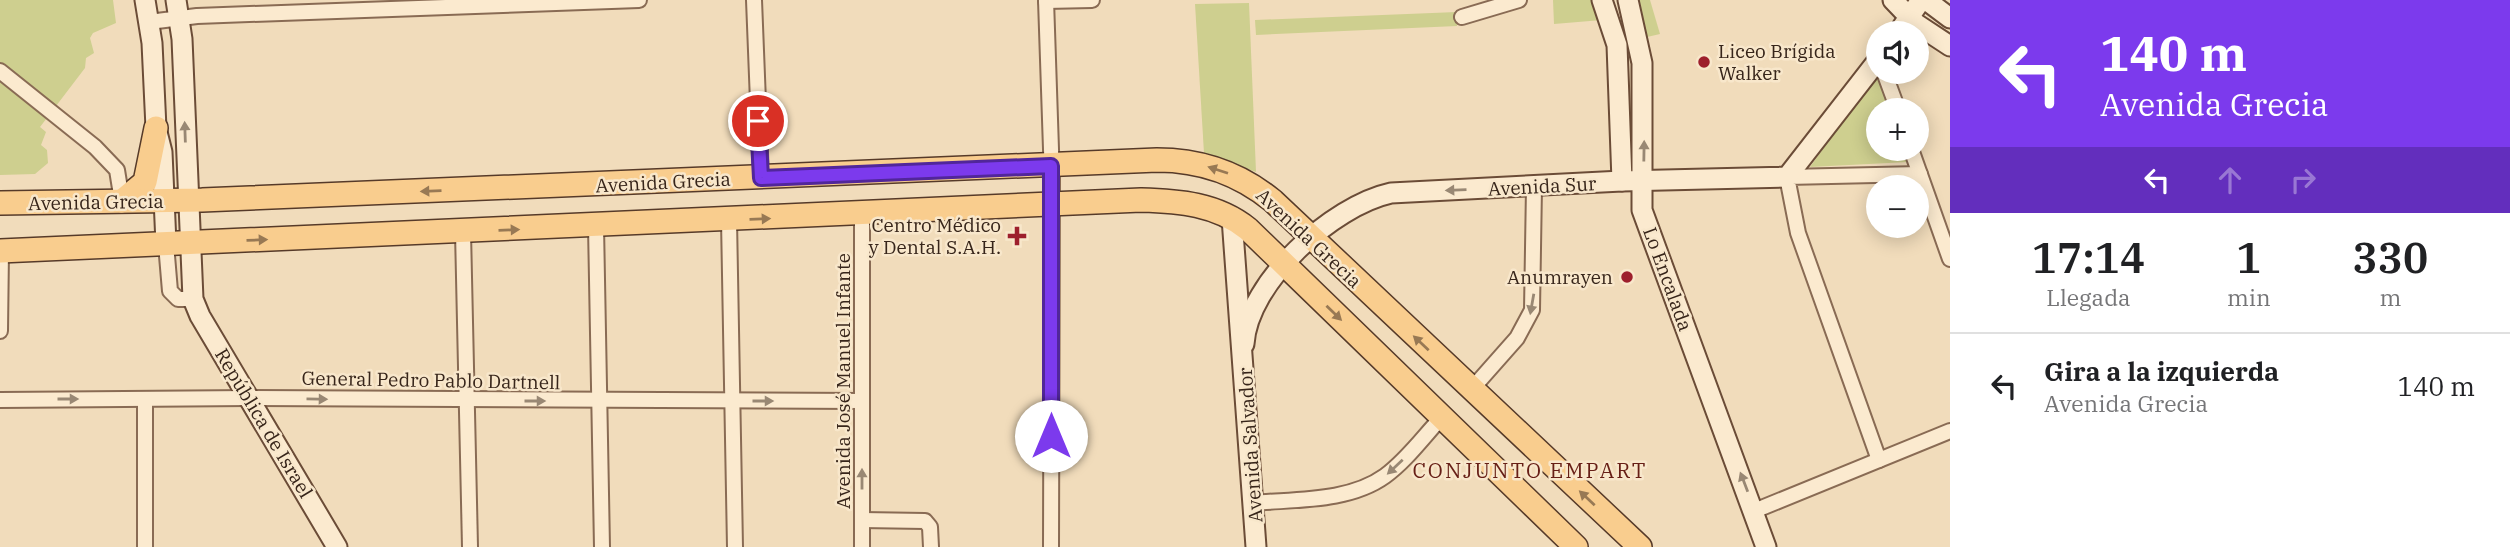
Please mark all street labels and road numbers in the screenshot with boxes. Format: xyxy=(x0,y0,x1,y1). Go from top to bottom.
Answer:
street label: Avenida Grecia xyxy=(595,166,731,198)
street label: Avenida Sur xyxy=(1487,171,1597,201)
street label: Avenida Grecia xyxy=(1251,183,1367,293)
street label: Avenida Grecia xyxy=(28,189,164,215)
street label: Lo Encalada xyxy=(1638,224,1698,334)
street label: Avenida José Manuel Infante xyxy=(831,253,855,509)
street label: República de Israel xyxy=(210,344,318,502)
street label: General Pedro Pablo Dartnell xyxy=(301,366,561,394)
street label: Avenida Salvador xyxy=(1233,366,1267,523)

